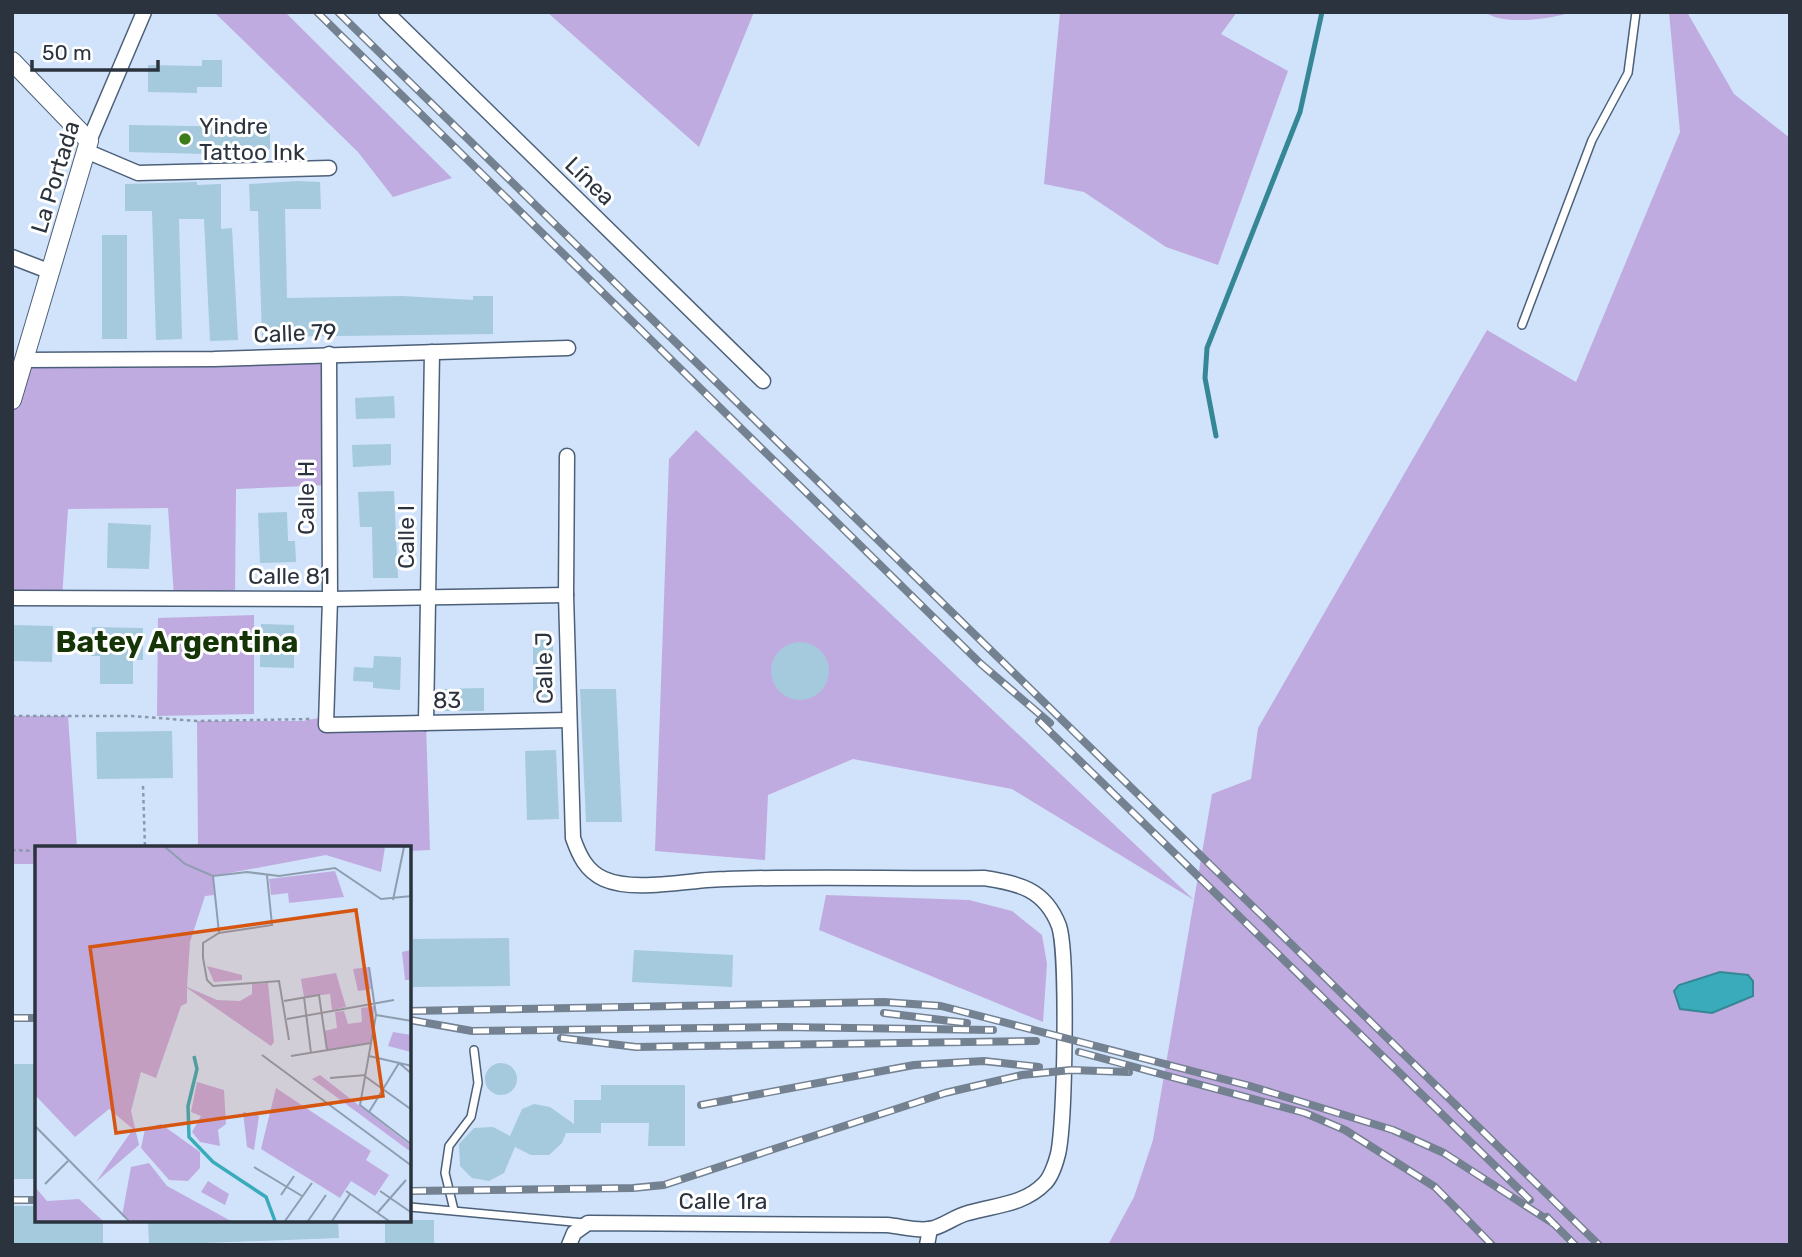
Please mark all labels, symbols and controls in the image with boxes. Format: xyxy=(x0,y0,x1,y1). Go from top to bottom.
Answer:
scale bar xyxy=(32,28,158,72)
text: 50 m xyxy=(42,40,92,65)
place label: Yindre Tattoo Ink xyxy=(199,112,305,166)
street label: La Portada xyxy=(25,117,85,237)
marker: Yindre Tattoo Ink xyxy=(177,131,193,147)
street label: Línea xyxy=(559,151,621,211)
street label: Calle 79 xyxy=(253,318,337,348)
street label: Calle H xyxy=(292,461,320,535)
street label: Calle I xyxy=(392,505,420,569)
street label: Calle 81 xyxy=(248,562,330,590)
district label: Batey Argentina xyxy=(55,624,299,660)
street label: Calle J xyxy=(529,632,559,704)
street label: 83 xyxy=(433,686,461,714)
inset map xyxy=(35,846,411,1222)
street label: Calle 1ra xyxy=(679,1187,767,1215)

